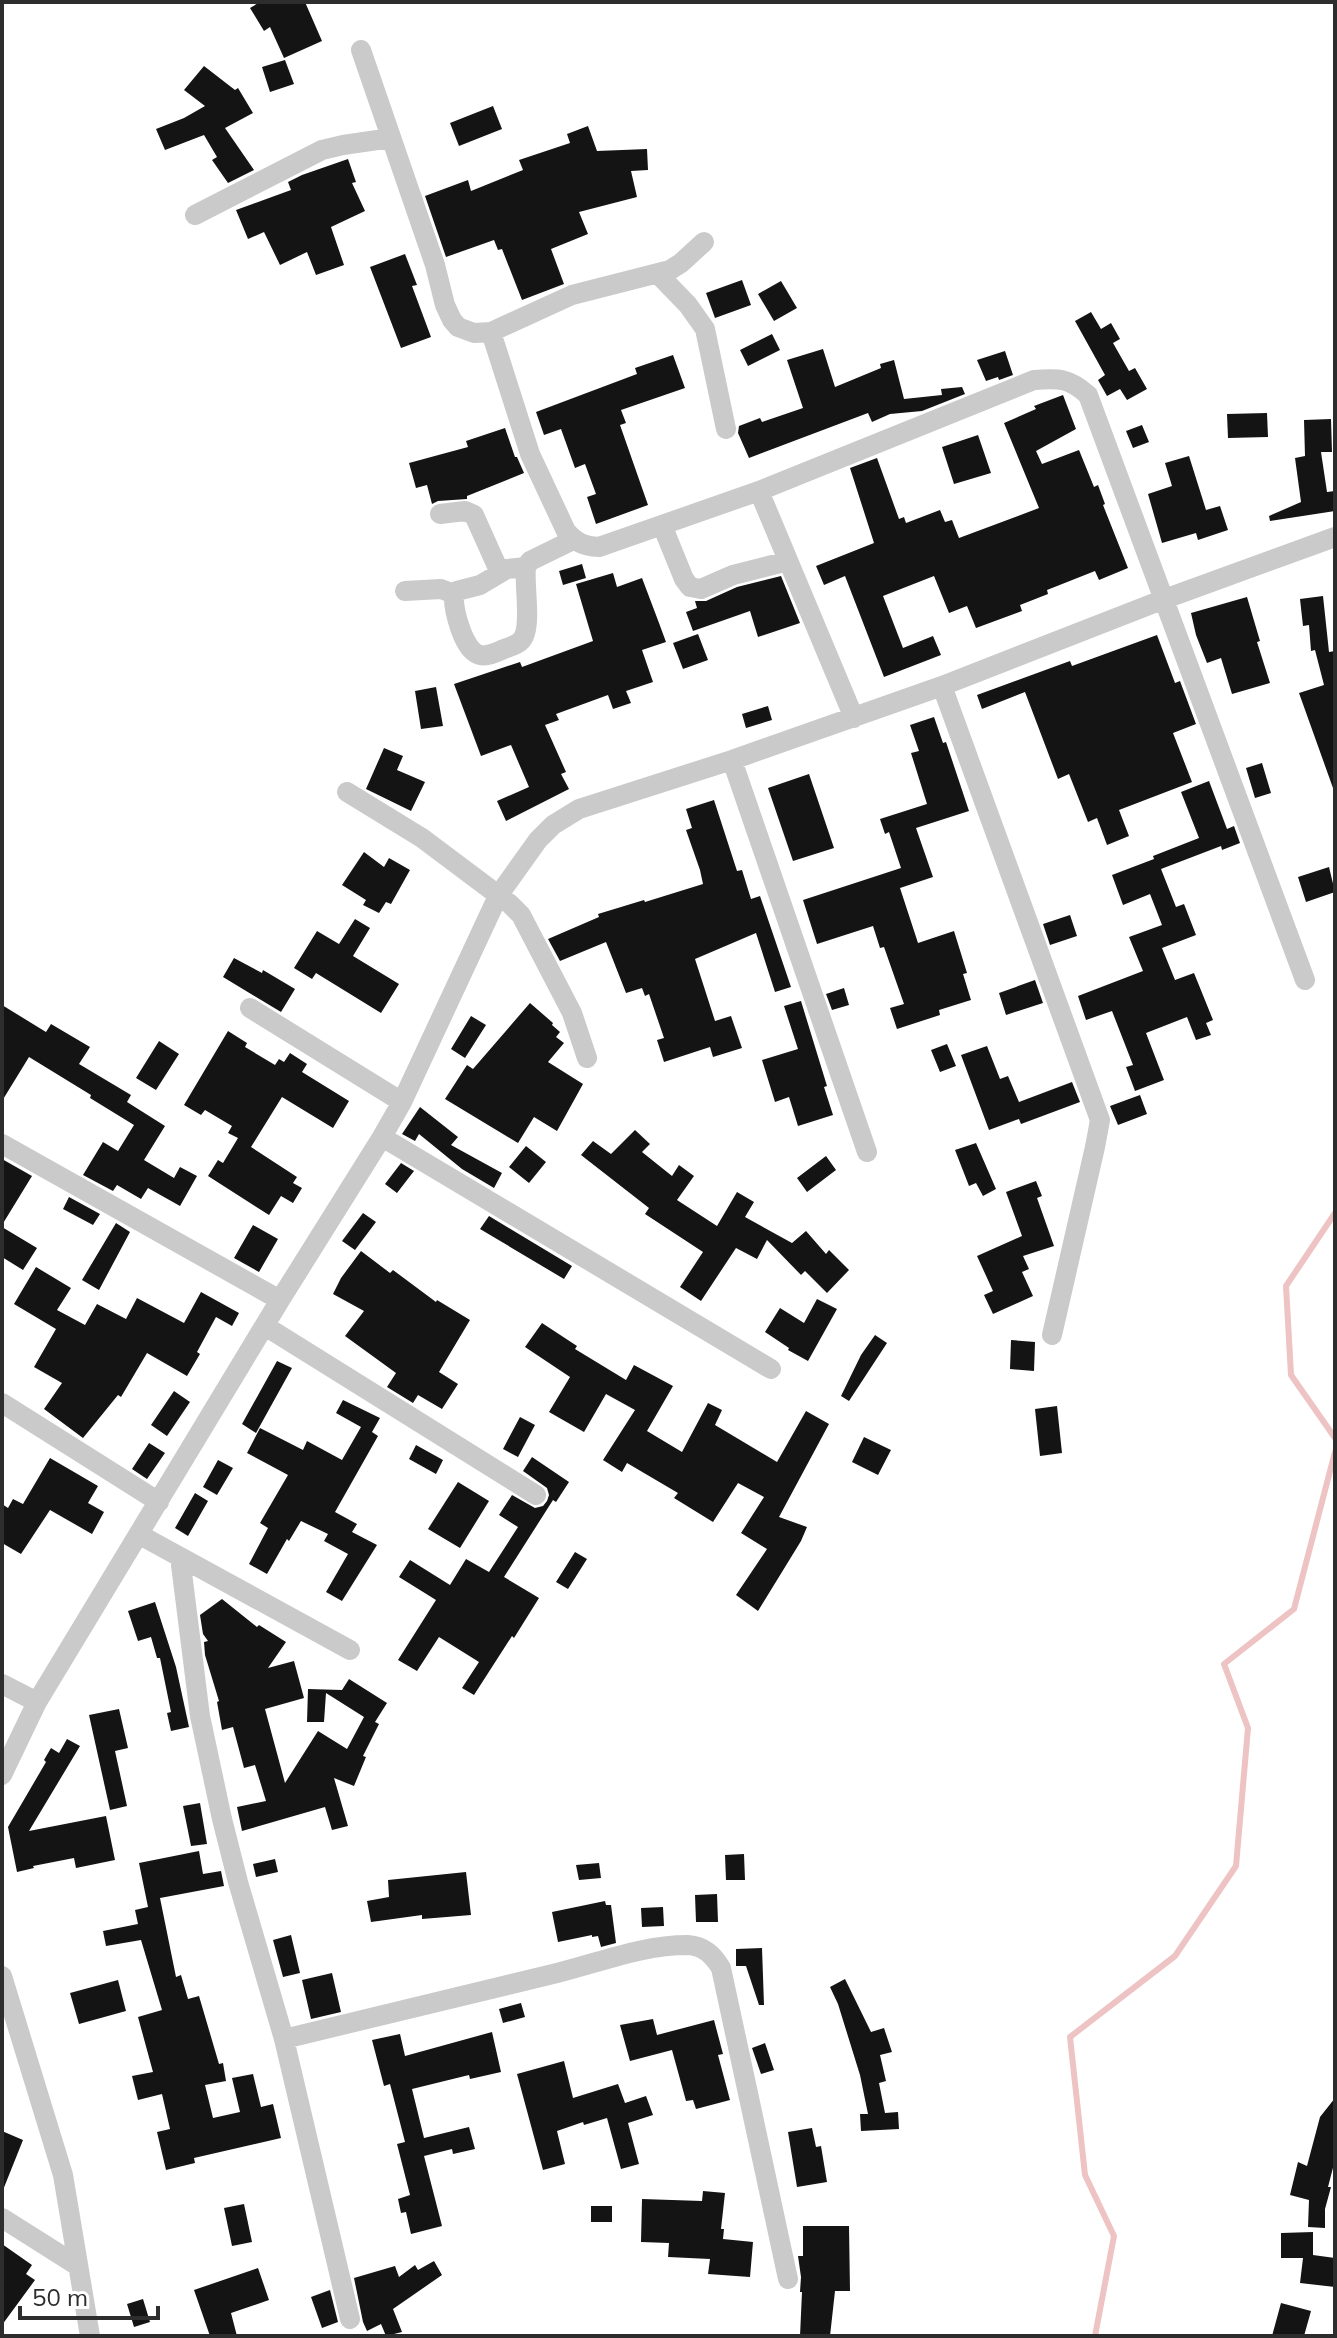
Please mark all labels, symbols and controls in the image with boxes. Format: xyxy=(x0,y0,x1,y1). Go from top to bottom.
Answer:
scale bar xyxy=(20,2270,158,2320)
text: 50 m xyxy=(32,2282,88,2312)

